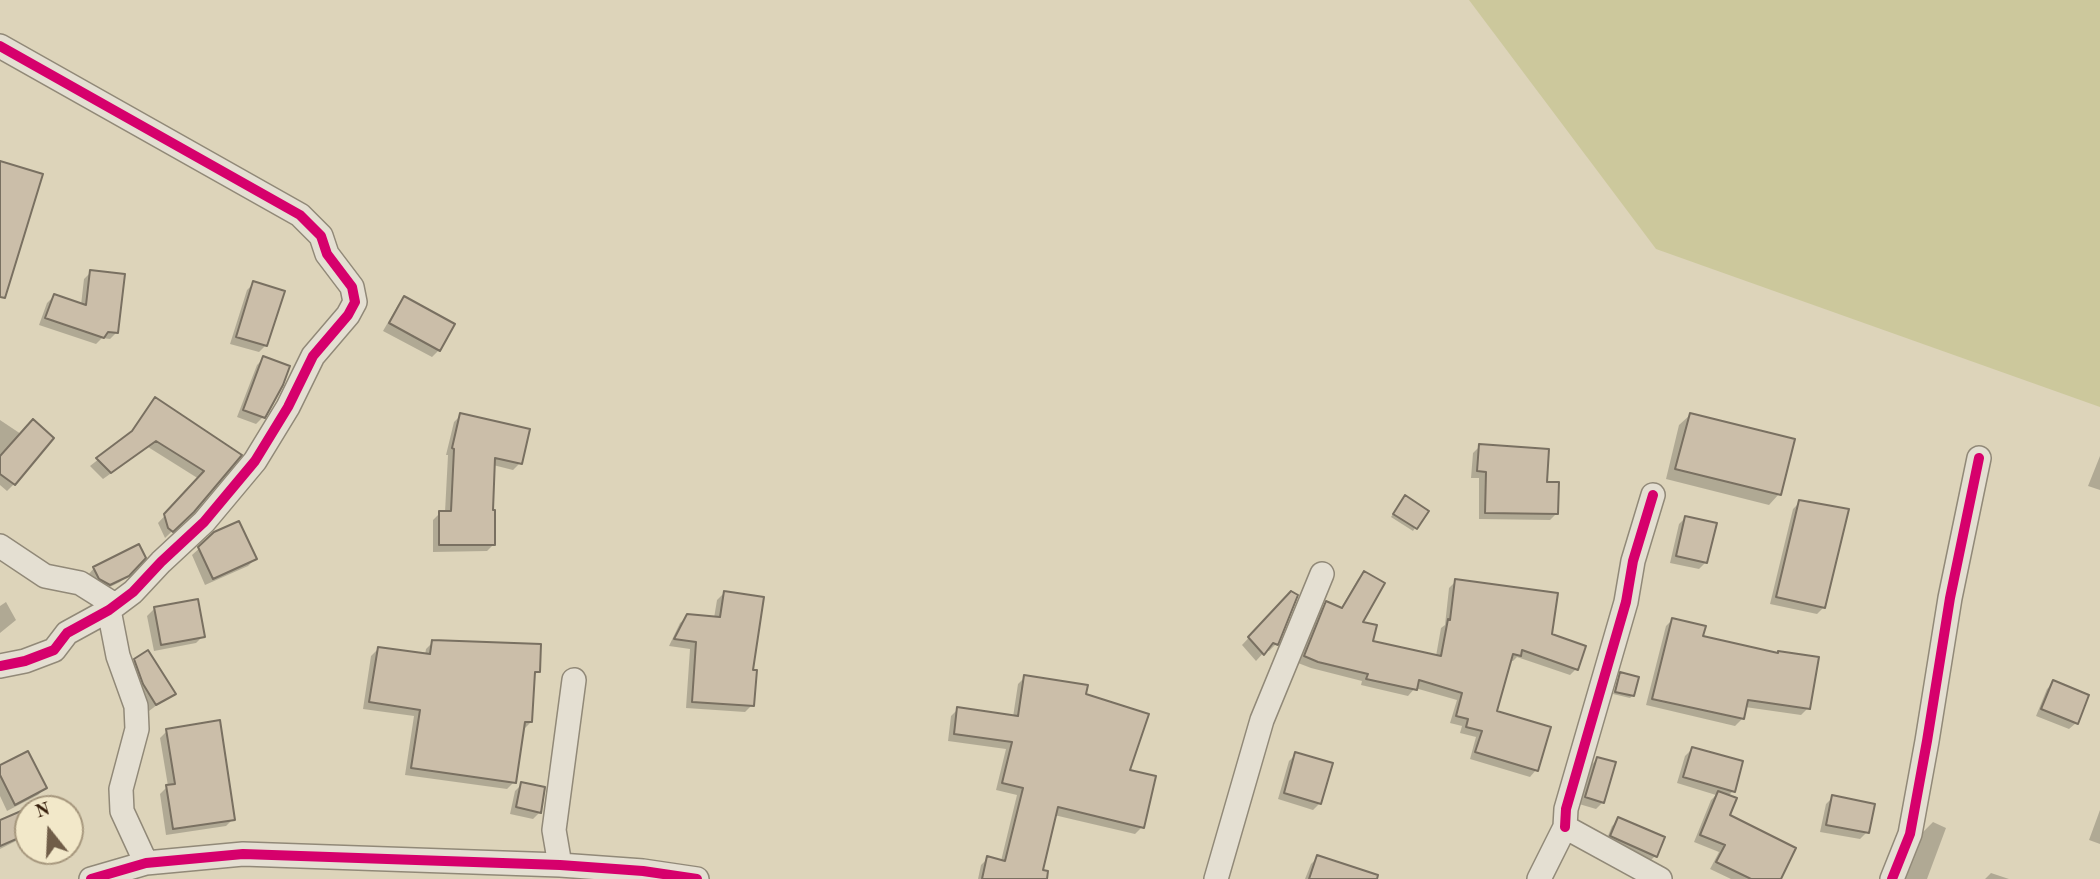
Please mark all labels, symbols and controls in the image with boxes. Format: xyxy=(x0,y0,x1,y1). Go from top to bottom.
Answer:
north arrow xyxy=(14,795,84,865)
text: N xyxy=(33,800,53,823)

